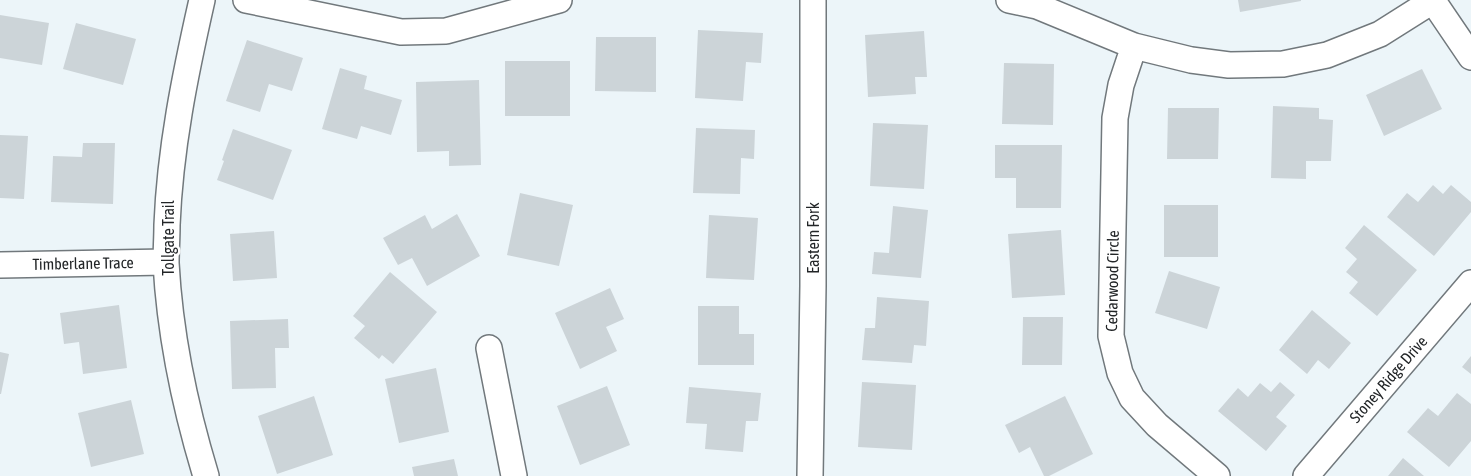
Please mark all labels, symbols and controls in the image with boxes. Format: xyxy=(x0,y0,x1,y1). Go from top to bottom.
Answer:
street label: Tollgate Trail xyxy=(159,199,178,276)
street label: Eastern Fork xyxy=(804,202,822,274)
street label: Cedarwood Circle xyxy=(1102,230,1122,332)
street label: Timberlane Trace xyxy=(32,253,134,273)
street label: Stoney Ridge Drive xyxy=(1346,332,1431,427)

